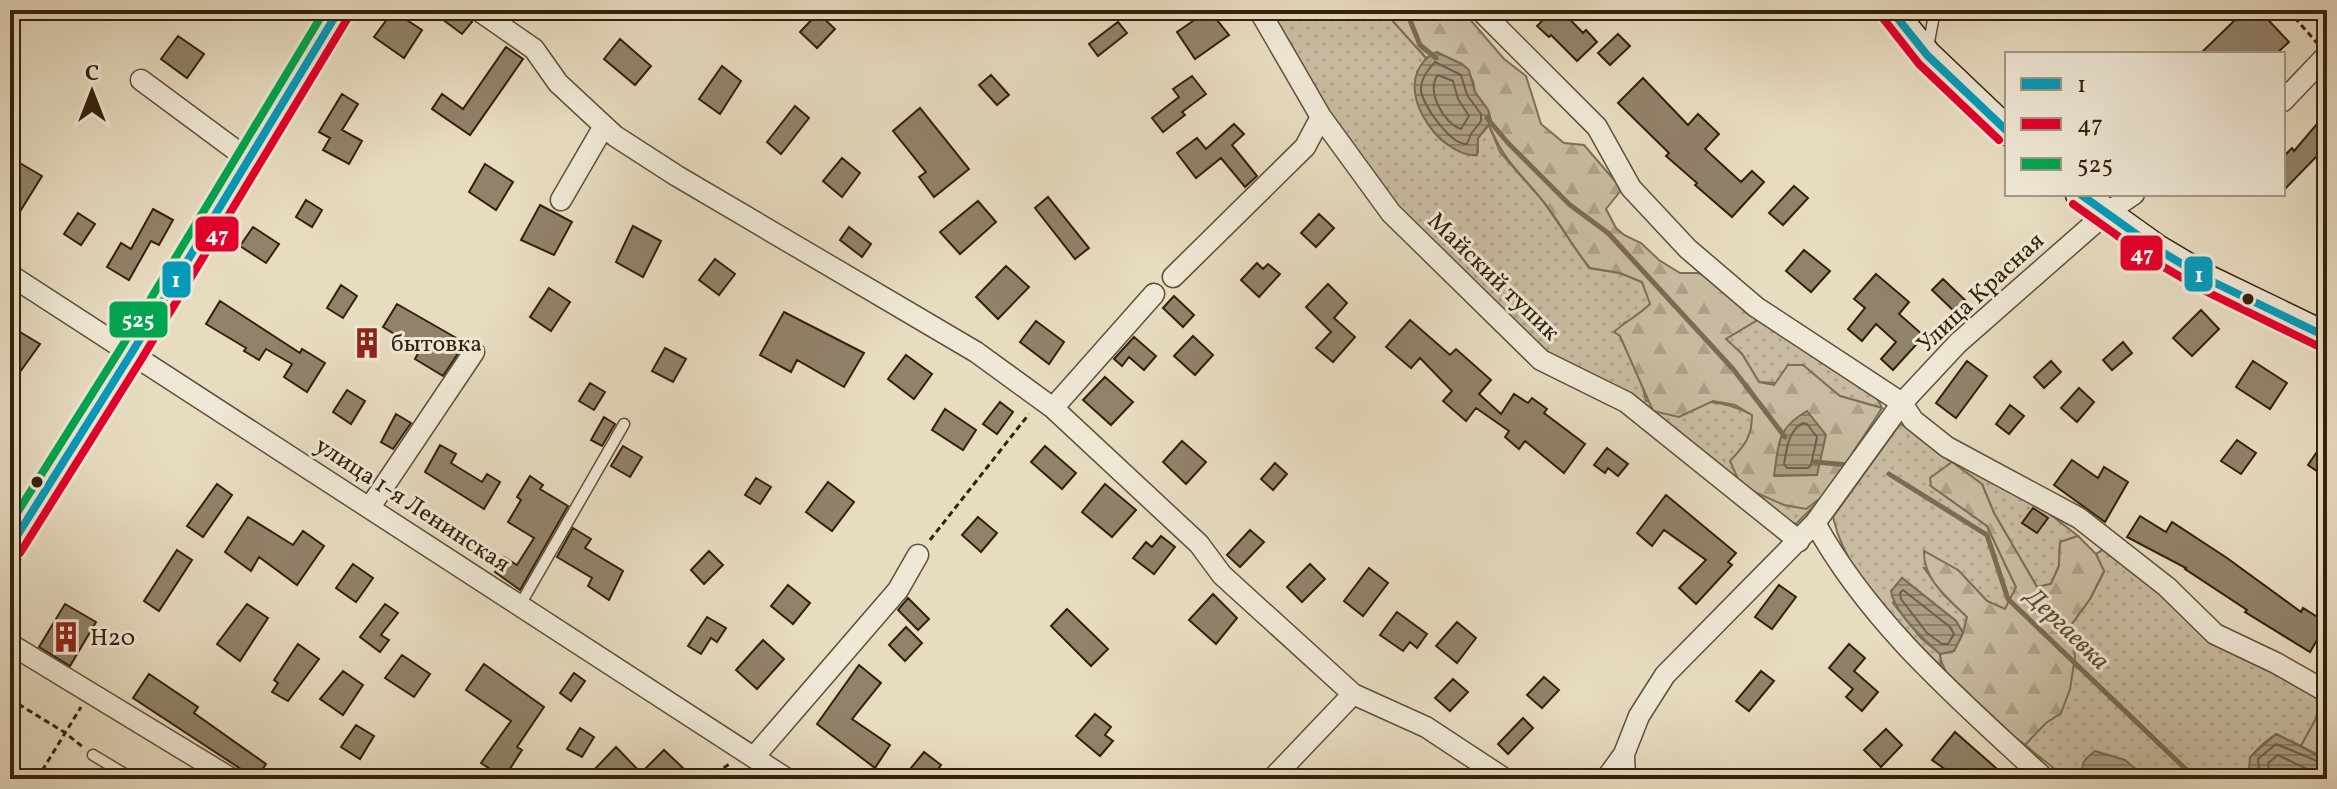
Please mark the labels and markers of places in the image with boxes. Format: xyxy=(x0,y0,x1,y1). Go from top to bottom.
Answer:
unlabelled marker xyxy=(2240,291,2256,307)
building icon: бытовка xyxy=(350,326,384,360)
place label: бытовка xyxy=(391,328,482,362)
unlabelled marker xyxy=(29,474,45,490)
building icon: H20 xyxy=(49,620,83,654)
place label: H20 xyxy=(90,622,135,656)

